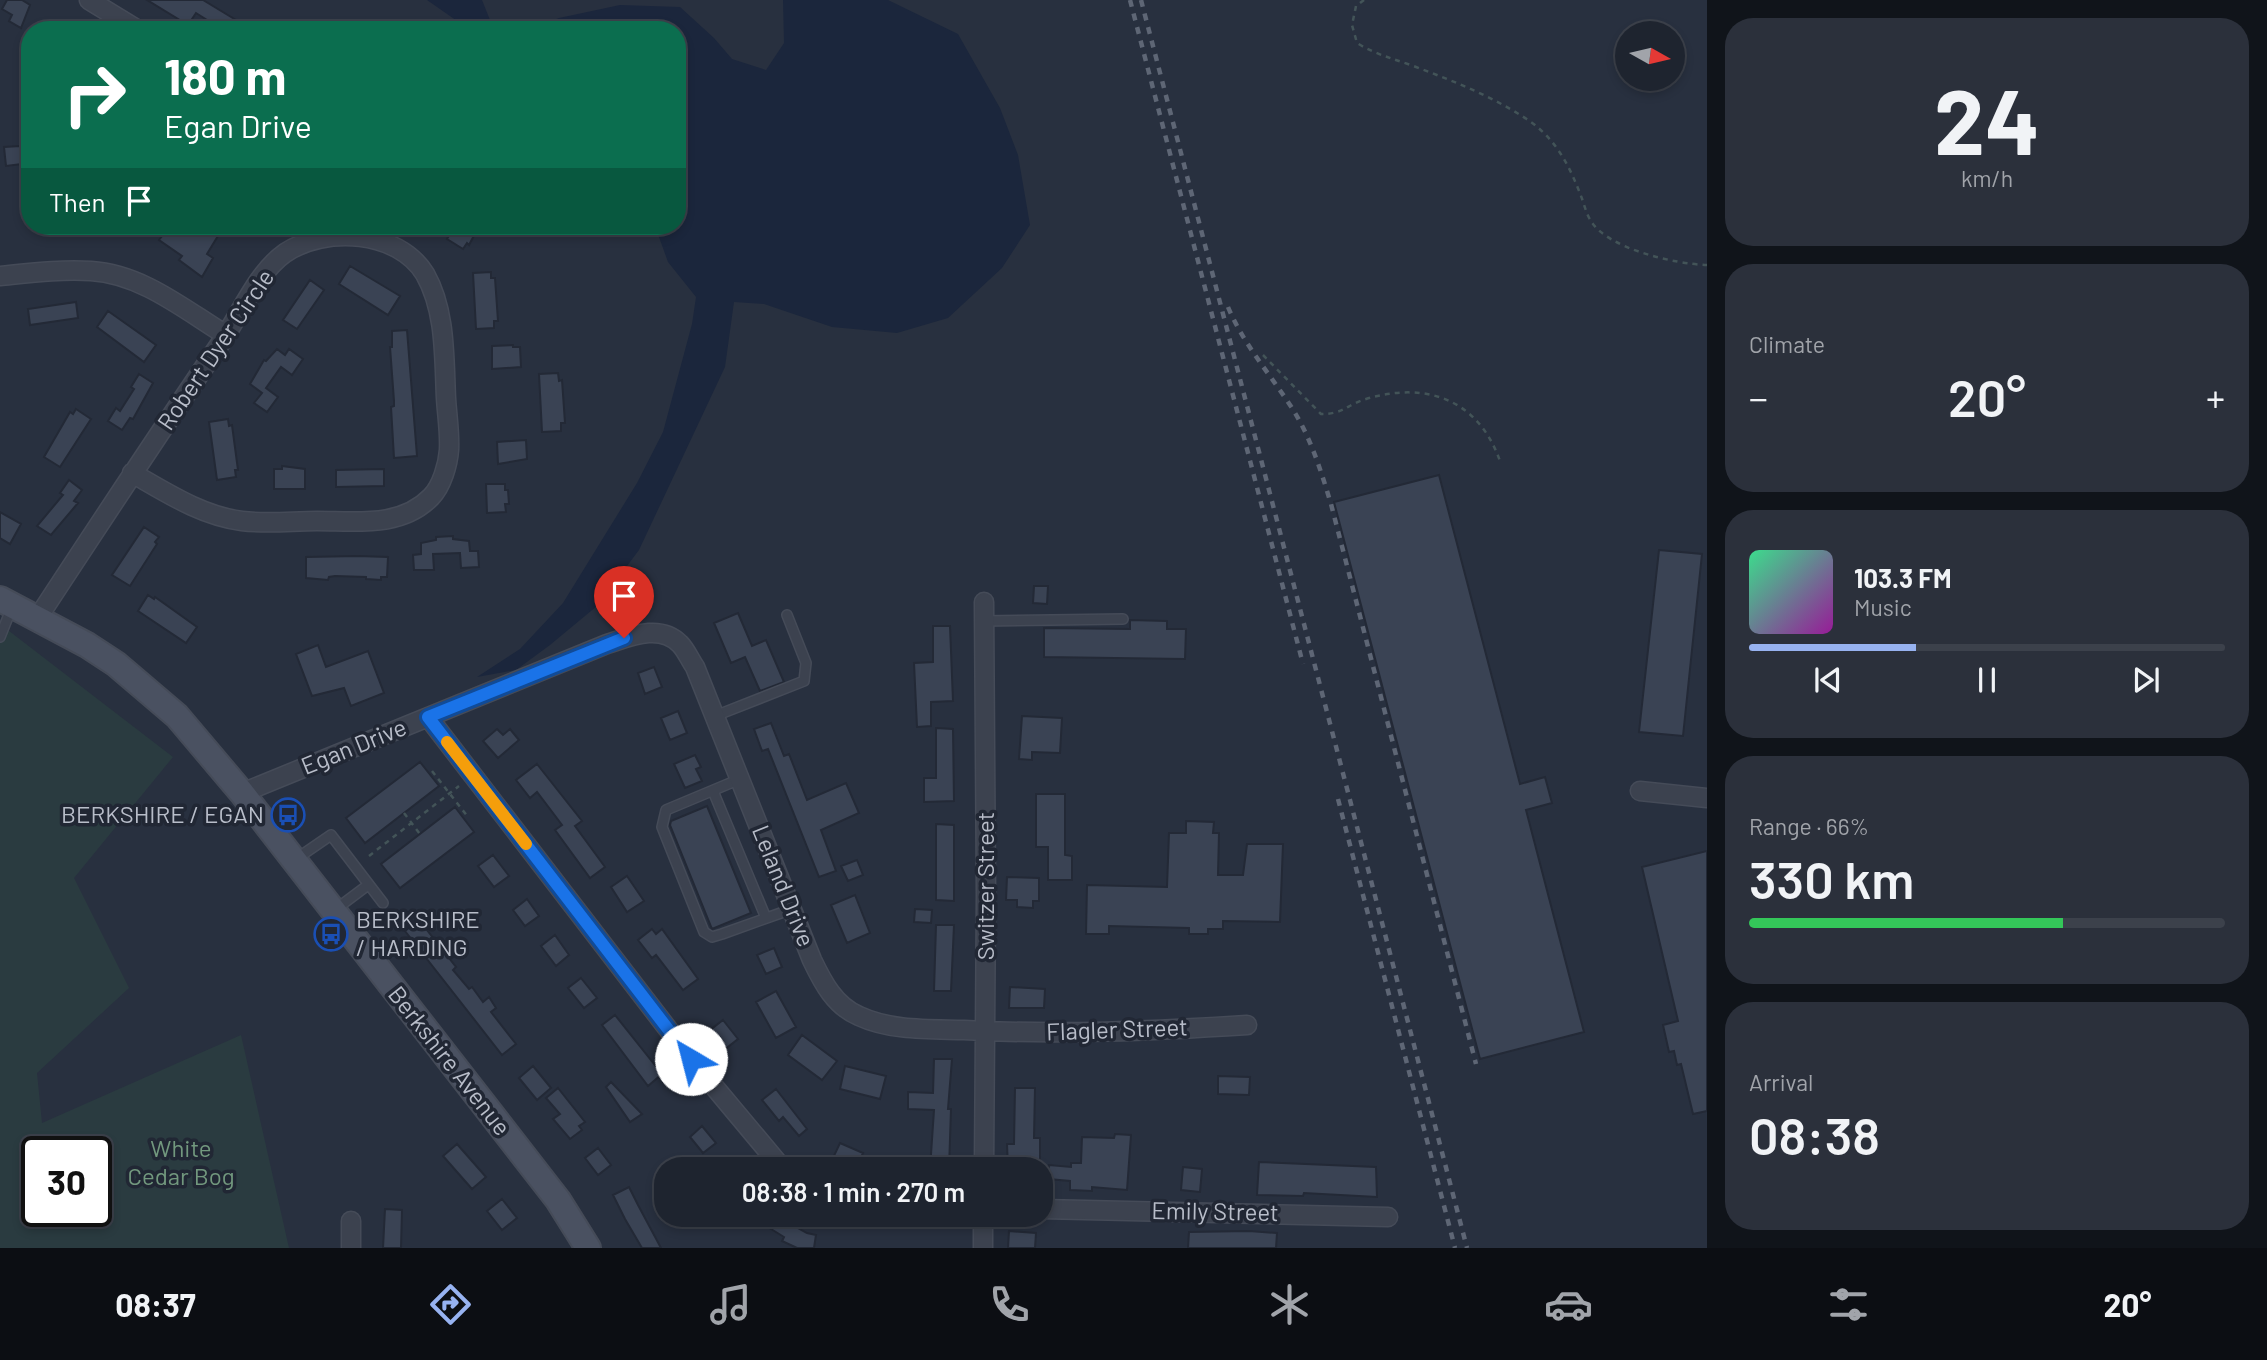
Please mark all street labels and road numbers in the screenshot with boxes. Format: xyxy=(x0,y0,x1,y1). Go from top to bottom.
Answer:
street label: Robert Dyer Circle xyxy=(150,263,279,435)
street label: Egan Drive xyxy=(297,711,410,780)
street label: Switzer Street xyxy=(970,812,999,960)
street label: Leland Drive xyxy=(747,820,822,950)
street label: Berkshire Avenue xyxy=(383,980,518,1141)
street label: Flagler Street xyxy=(1046,1012,1188,1045)
street label: Emily Street xyxy=(1151,1195,1279,1226)

